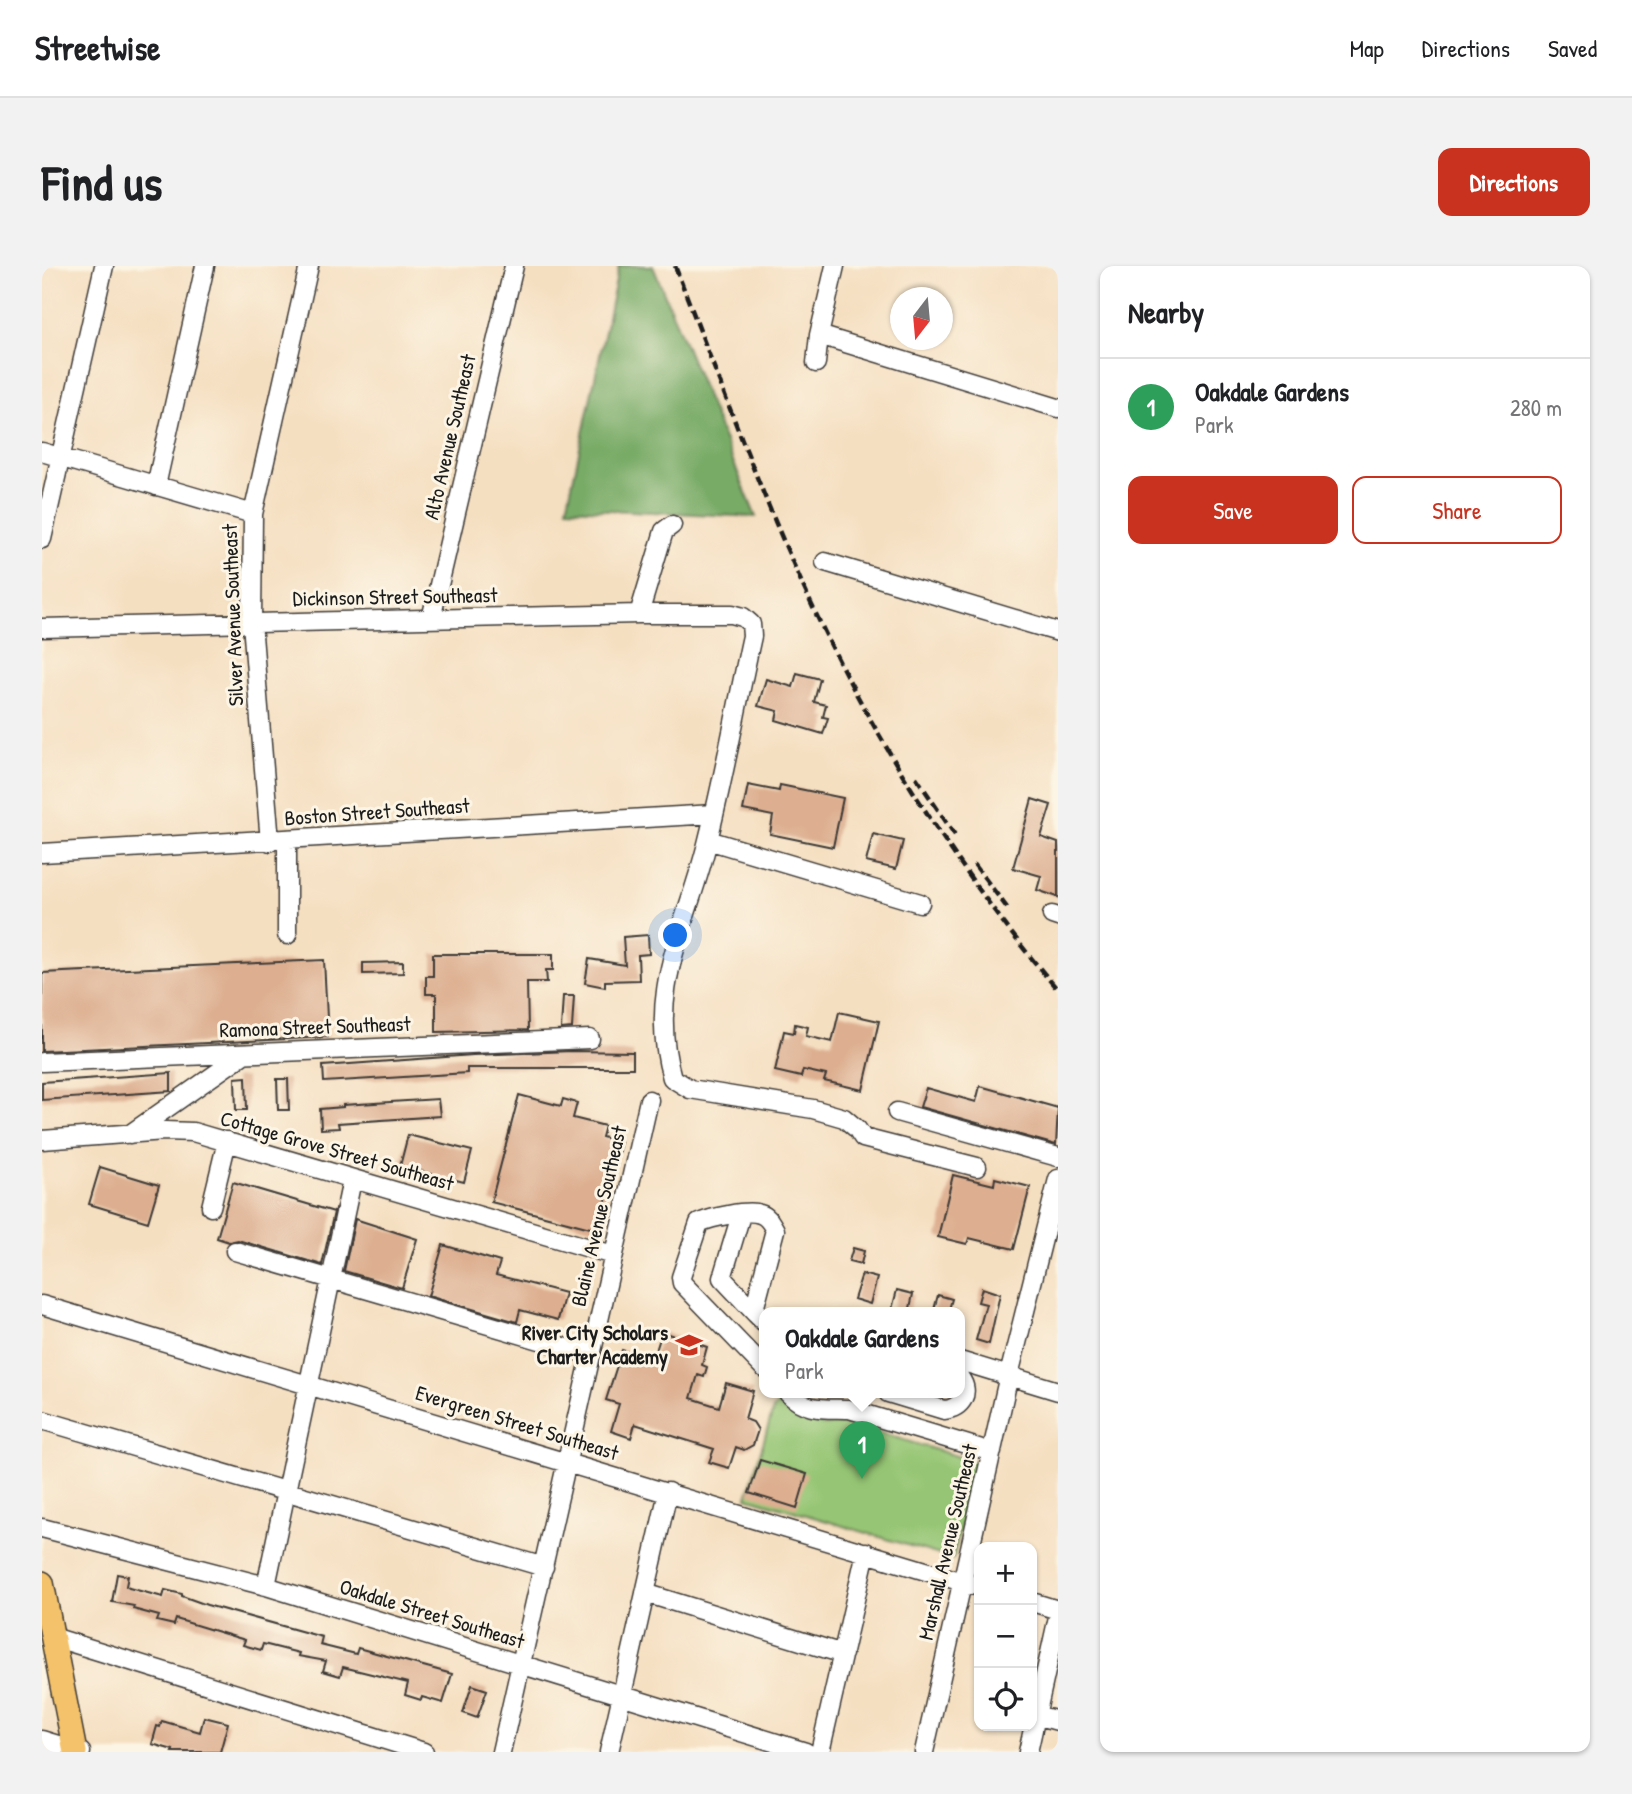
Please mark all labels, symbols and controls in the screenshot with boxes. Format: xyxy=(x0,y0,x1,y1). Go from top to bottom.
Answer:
text: Streetwise xyxy=(35,26,160,70)
text: Map xyxy=(1350,32,1384,64)
text: Directions xyxy=(1422,32,1510,64)
text: Saved xyxy=(1548,32,1597,64)
button: Directions xyxy=(1438,148,1590,216)
text: Find us xyxy=(42,149,162,215)
north arrow xyxy=(890,287,953,350)
text: Nearby xyxy=(1128,292,1204,332)
street label: Alto Avenue Southeast xyxy=(416,351,483,522)
text: Oakdale Gardens xyxy=(1195,374,1349,409)
text: 1 xyxy=(1147,392,1155,423)
text: 280 m xyxy=(1510,392,1562,423)
text: Park xyxy=(1195,409,1233,440)
button: Save xyxy=(1128,476,1338,544)
button: Share xyxy=(1352,476,1562,544)
street label: Silver Avenue Southeast xyxy=(215,523,250,707)
street label: Dickinson Street Southeast xyxy=(292,580,498,613)
street label: Boston Street Southeast xyxy=(283,791,471,832)
your location xyxy=(658,918,692,952)
street label: Ramona Street Southeast xyxy=(219,1009,412,1044)
street label: Cottage Grove Street Southeast xyxy=(217,1103,458,1198)
street label: Blaine Avenue Southeast xyxy=(564,1122,634,1309)
popup xyxy=(759,1307,965,1398)
place label: River City Scholars Charter Academy xyxy=(522,1318,668,1372)
text: Oakdale Gardens xyxy=(785,1320,939,1355)
school or university icon: River City Scholars Charter Academy xyxy=(674,1330,704,1360)
text: Park xyxy=(785,1355,824,1386)
street label: Evergreen Street Southeast xyxy=(412,1378,623,1467)
pin: 1 xyxy=(839,1421,885,1479)
street label: Marshall Avenue Southeast xyxy=(911,1440,984,1643)
map controls xyxy=(974,1542,1037,1731)
button: + xyxy=(974,1542,1037,1605)
street label: Oakdale Street Southeast xyxy=(336,1572,529,1656)
button: − xyxy=(974,1605,1037,1668)
button: locate xyxy=(974,1668,1037,1731)

